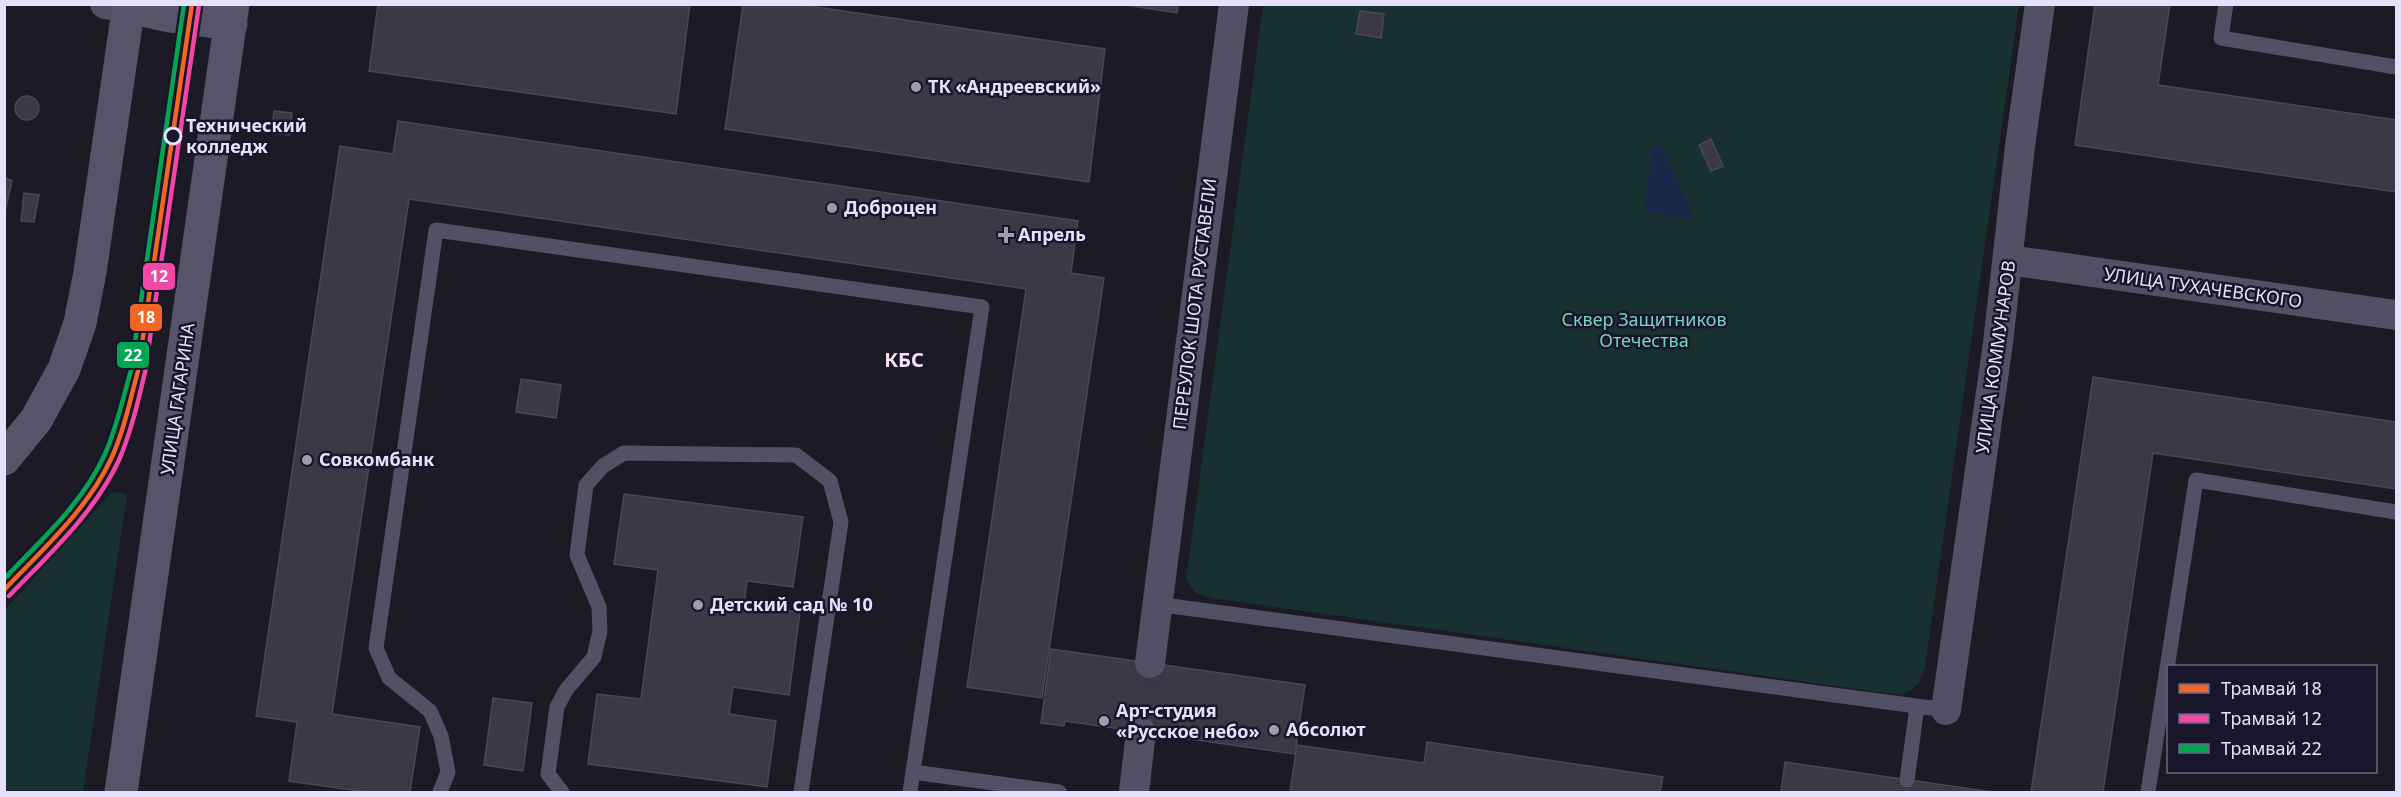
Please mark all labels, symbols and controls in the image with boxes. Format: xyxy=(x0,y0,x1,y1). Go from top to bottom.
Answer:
place label: ТК «Андреевский» xyxy=(928,74,1101,98)
marker: ТК «Андреевский» xyxy=(909,80,923,94)
place label: Технический колледж xyxy=(186,113,307,158)
marker: Технический колледж xyxy=(164,127,182,145)
street label: ПЕРЕУЛОК ШОТА РУСТАВЕЛИ xyxy=(1167,177,1221,431)
place label: Доброцен xyxy=(844,195,937,219)
marker: Доброцен xyxy=(825,201,839,215)
place label: Апрель xyxy=(1018,222,1086,246)
marker: Апрель xyxy=(999,228,1013,242)
street label: УЛИЦА КОММУНАРОВ xyxy=(1970,259,2020,455)
street label: УЛИЦА ТУХАЧЕВСКОГО xyxy=(2103,261,2304,313)
line badge: 12 xyxy=(142,262,176,291)
text: 12 xyxy=(150,265,168,287)
line badge: 18 xyxy=(129,303,163,332)
text: 18 xyxy=(137,306,155,328)
park label: Сквер Защитников Отечества xyxy=(1561,307,1727,352)
street label: УЛИЦА ГАГАРИНА xyxy=(154,321,200,476)
line badge: 22 xyxy=(116,341,150,369)
text: 22 xyxy=(124,344,142,366)
district label: КБС xyxy=(884,346,924,373)
place label: Совкомбанк xyxy=(319,447,434,471)
marker: Совкомбанк xyxy=(300,453,314,467)
place label: Детский сад № 10 xyxy=(710,592,873,616)
marker: Детский сад № 10 xyxy=(691,598,705,612)
legend xyxy=(2167,665,2377,773)
text: Трамвай 18 xyxy=(2221,676,2322,700)
place label: Арт-студия «Русское небо» xyxy=(1116,698,1260,743)
text: Трамвай 12 xyxy=(2221,706,2322,730)
marker: Арт-студия «Русское небо» xyxy=(1097,714,1111,728)
place label: Абсолют xyxy=(1286,717,1366,741)
marker: Абсолют xyxy=(1267,723,1281,737)
text: Трамвай 22 xyxy=(2221,736,2322,760)

